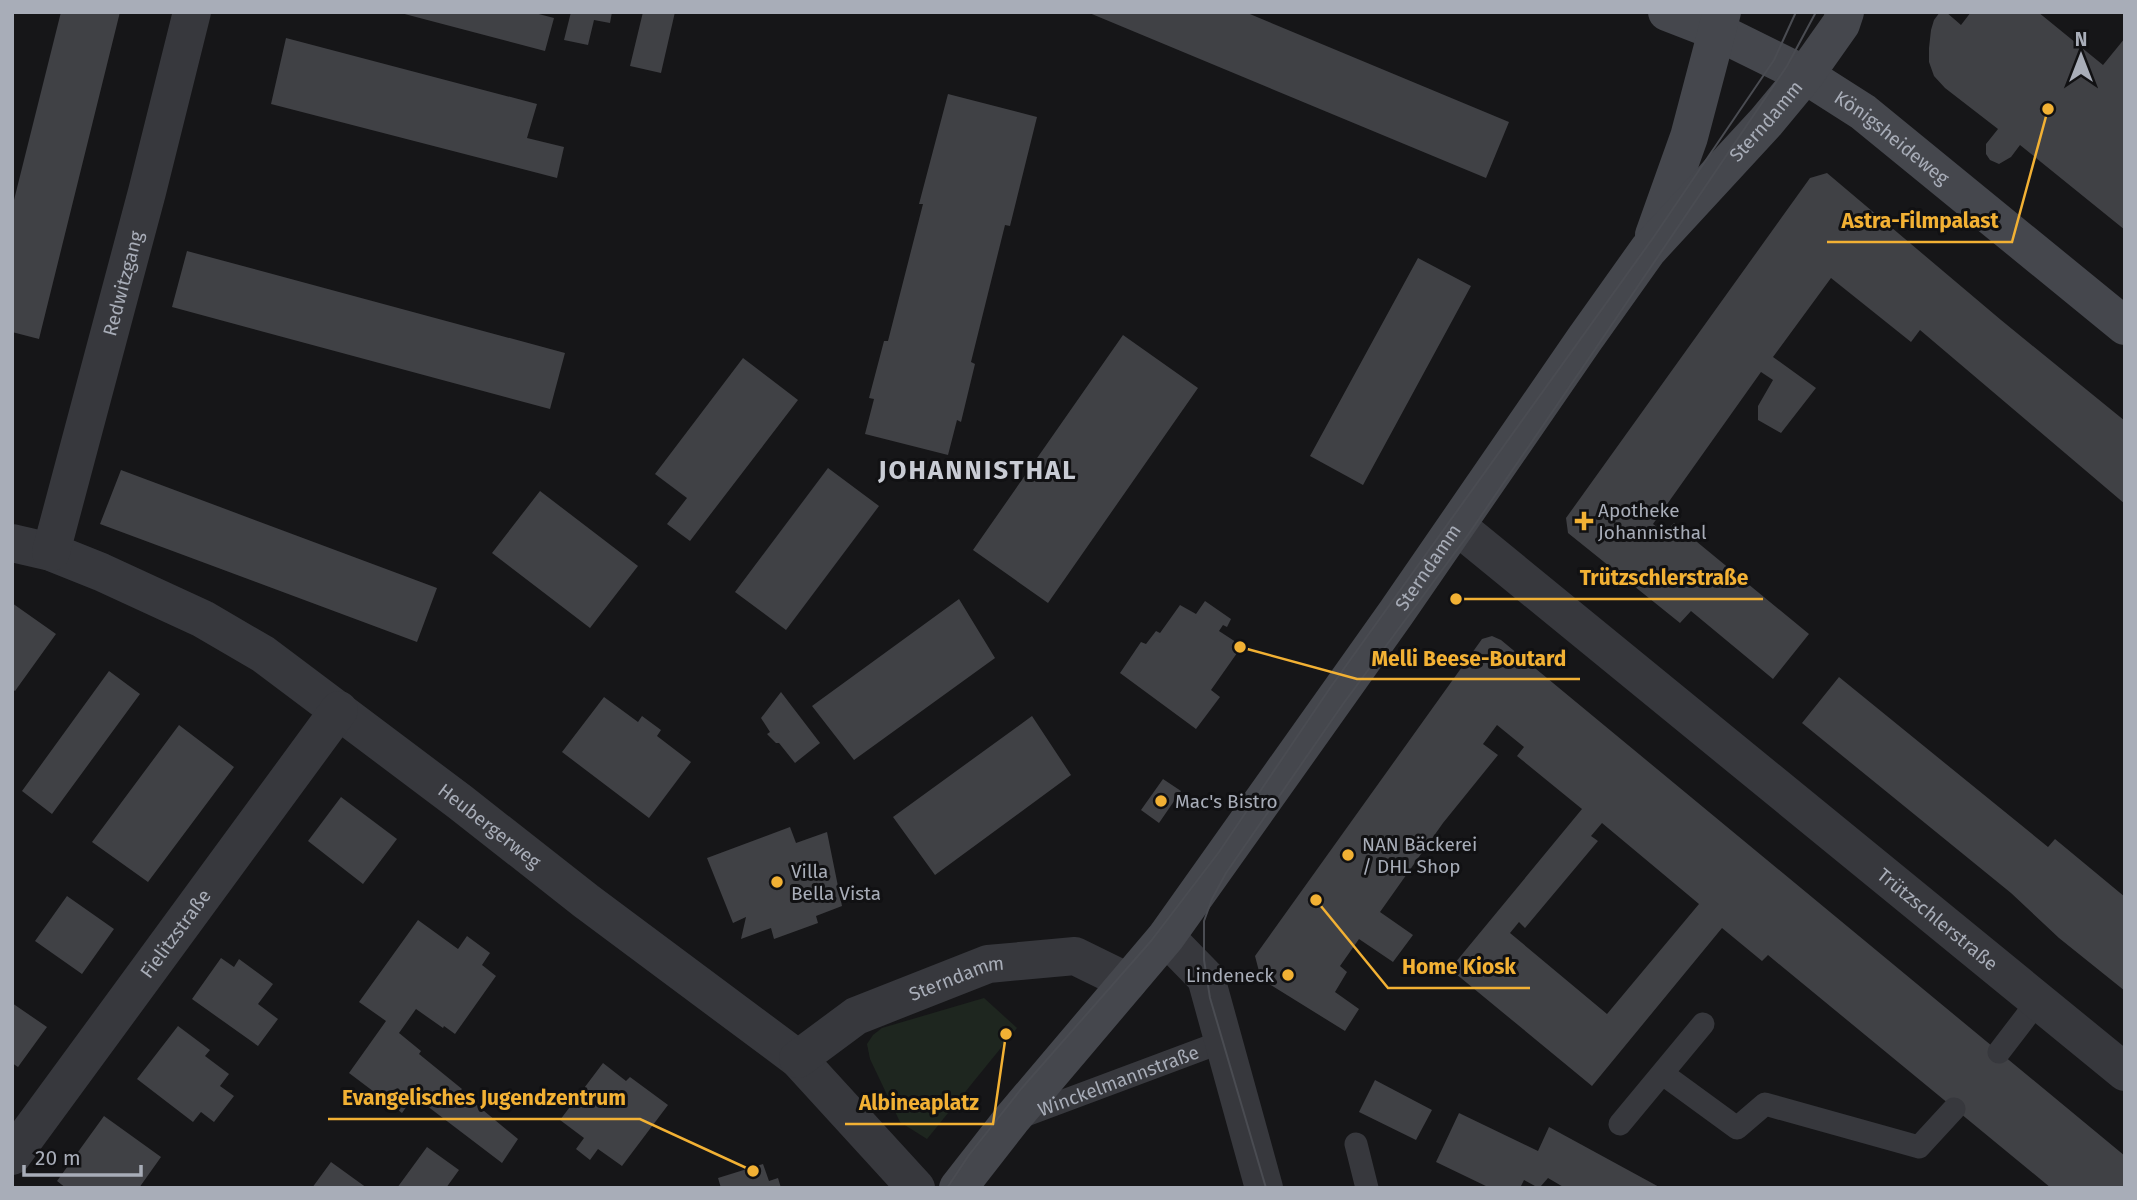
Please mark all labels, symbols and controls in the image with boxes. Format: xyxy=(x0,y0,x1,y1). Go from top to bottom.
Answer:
north arrow xyxy=(2046,21,2116,91)
text: N xyxy=(2075,28,2087,51)
street label: Sterndamm xyxy=(1724,76,1807,166)
street label: Königsheideweg xyxy=(1830,85,1954,189)
callout: Astra-Filmpalast xyxy=(1827,200,2012,242)
text: Astra-Filmpalast xyxy=(1840,208,1999,234)
street label: Redwitzgang xyxy=(98,228,148,338)
district label: JOHANNISTHAL xyxy=(877,455,1078,486)
place label: Apotheke Johannisthal xyxy=(1598,499,1707,544)
marker: Apotheke Johannisthal xyxy=(1576,513,1592,529)
street label: Sterndamm xyxy=(1390,519,1465,615)
callout: Trützschlerstraße xyxy=(1566,557,1763,599)
text: Trützschlerstraße xyxy=(1580,565,1749,591)
callout: Melli Beese-Boutard xyxy=(1357,637,1580,679)
text: Melli Beese-Boutard xyxy=(1372,646,1566,672)
street label: Heubergerweg xyxy=(434,778,546,873)
place label: Mac's Bistro xyxy=(1175,790,1278,813)
marker: Mac's Bistro xyxy=(1153,793,1169,809)
place label: NAN Bäckerei / DHL Shop xyxy=(1362,833,1477,878)
marker: NAN Bäckerei / DHL Shop xyxy=(1340,847,1356,863)
place label: Villa Bella Vista xyxy=(791,860,881,905)
street label: Trützschlerstraße xyxy=(1873,863,2003,975)
marker: Villa Bella Vista xyxy=(769,874,785,890)
street label: Fielitzstraße xyxy=(135,884,215,982)
callout: Home Kiosk xyxy=(1388,946,1530,988)
street label: Sterndamm xyxy=(906,951,1005,1006)
text: Home Kiosk xyxy=(1402,954,1516,980)
place label: Lindeneck xyxy=(1186,964,1274,987)
marker: Lindeneck xyxy=(1280,967,1296,983)
street label: Winckelmannstraße xyxy=(1035,1040,1202,1121)
callout: Evangelisches Jugendzentrum xyxy=(328,1077,640,1119)
callout: Albineaplatz xyxy=(845,1082,993,1124)
text: Evangelisches Jugendzentrum xyxy=(342,1085,626,1111)
text: Albineaplatz xyxy=(858,1090,979,1116)
scale bar xyxy=(24,1134,142,1178)
text: 20 m xyxy=(35,1145,81,1171)

